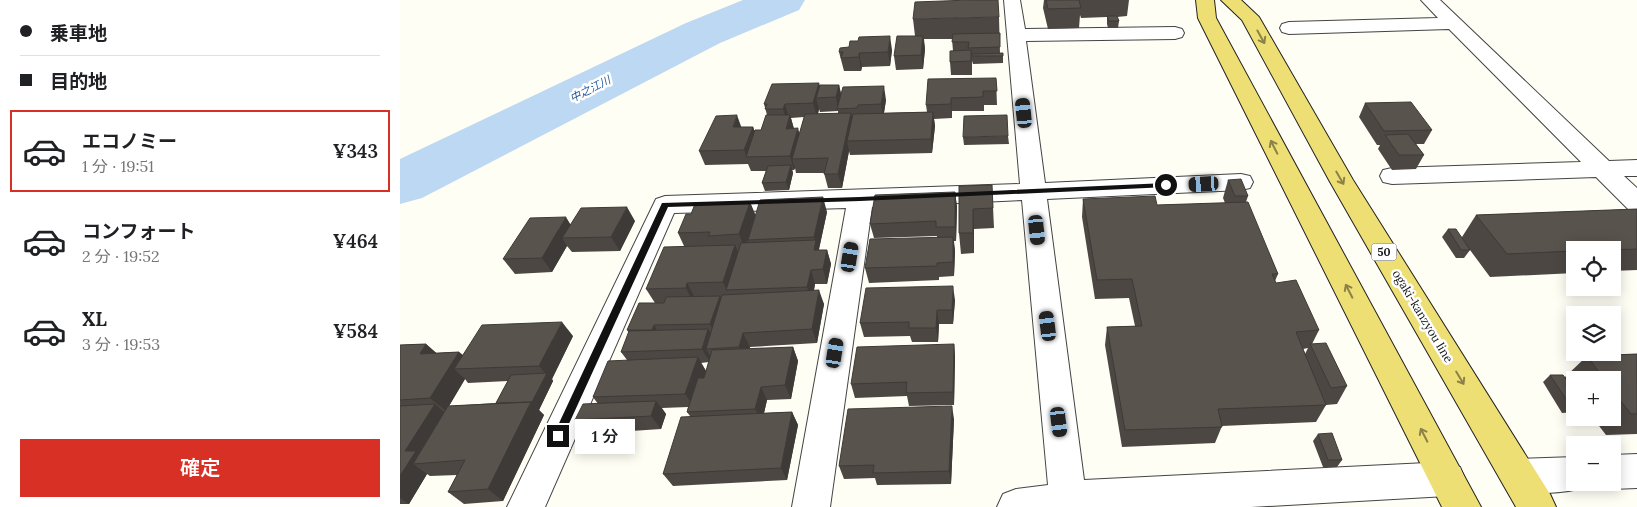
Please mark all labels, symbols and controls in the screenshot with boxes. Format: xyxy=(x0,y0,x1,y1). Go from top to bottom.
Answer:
text: 乗車地 xyxy=(50,21,107,45)
one-way arrow xyxy=(1256,29,1266,44)
text: 目的地 xyxy=(50,69,107,93)
water label: 中之江川 xyxy=(567,72,614,105)
car xyxy=(1014,97,1033,129)
icon: car xyxy=(22,129,67,174)
text: エコノミー xyxy=(82,129,177,153)
text: ¥343 xyxy=(333,139,378,163)
one-way arrow xyxy=(1269,140,1278,155)
text: 1 分 · 19:51 xyxy=(82,156,154,176)
one-way arrow xyxy=(1336,171,1346,185)
route start xyxy=(1155,174,1177,196)
car xyxy=(1188,176,1219,192)
car xyxy=(1027,214,1046,246)
icon: car xyxy=(22,219,67,264)
text: コンフォート xyxy=(82,219,195,243)
text: ¥464 xyxy=(333,229,378,253)
car xyxy=(840,241,859,273)
map controls xyxy=(1566,241,1621,491)
button: locate xyxy=(1566,241,1621,296)
road number: 50 xyxy=(1372,243,1396,260)
text: 2 分 · 19:52 xyxy=(82,246,160,266)
street label: ogaki-kanzyou line xyxy=(1389,267,1457,366)
one-way arrow xyxy=(1344,284,1354,299)
button: layers xyxy=(1566,306,1621,361)
text: XL xyxy=(82,307,107,331)
icon: car xyxy=(22,309,67,354)
car xyxy=(1038,310,1057,342)
text: ¥584 xyxy=(333,319,378,343)
text: 3 分 · 19:53 xyxy=(82,334,160,354)
car xyxy=(825,337,844,369)
one-way arrow xyxy=(1455,370,1465,384)
button: + xyxy=(1566,371,1621,426)
car xyxy=(1049,406,1068,438)
callout: 1 分 xyxy=(576,418,636,454)
route end xyxy=(547,425,569,447)
text: 1 分 xyxy=(592,426,618,446)
one-way arrow xyxy=(1419,428,1429,443)
button: − xyxy=(1566,436,1621,491)
button: 確定 xyxy=(20,439,380,497)

